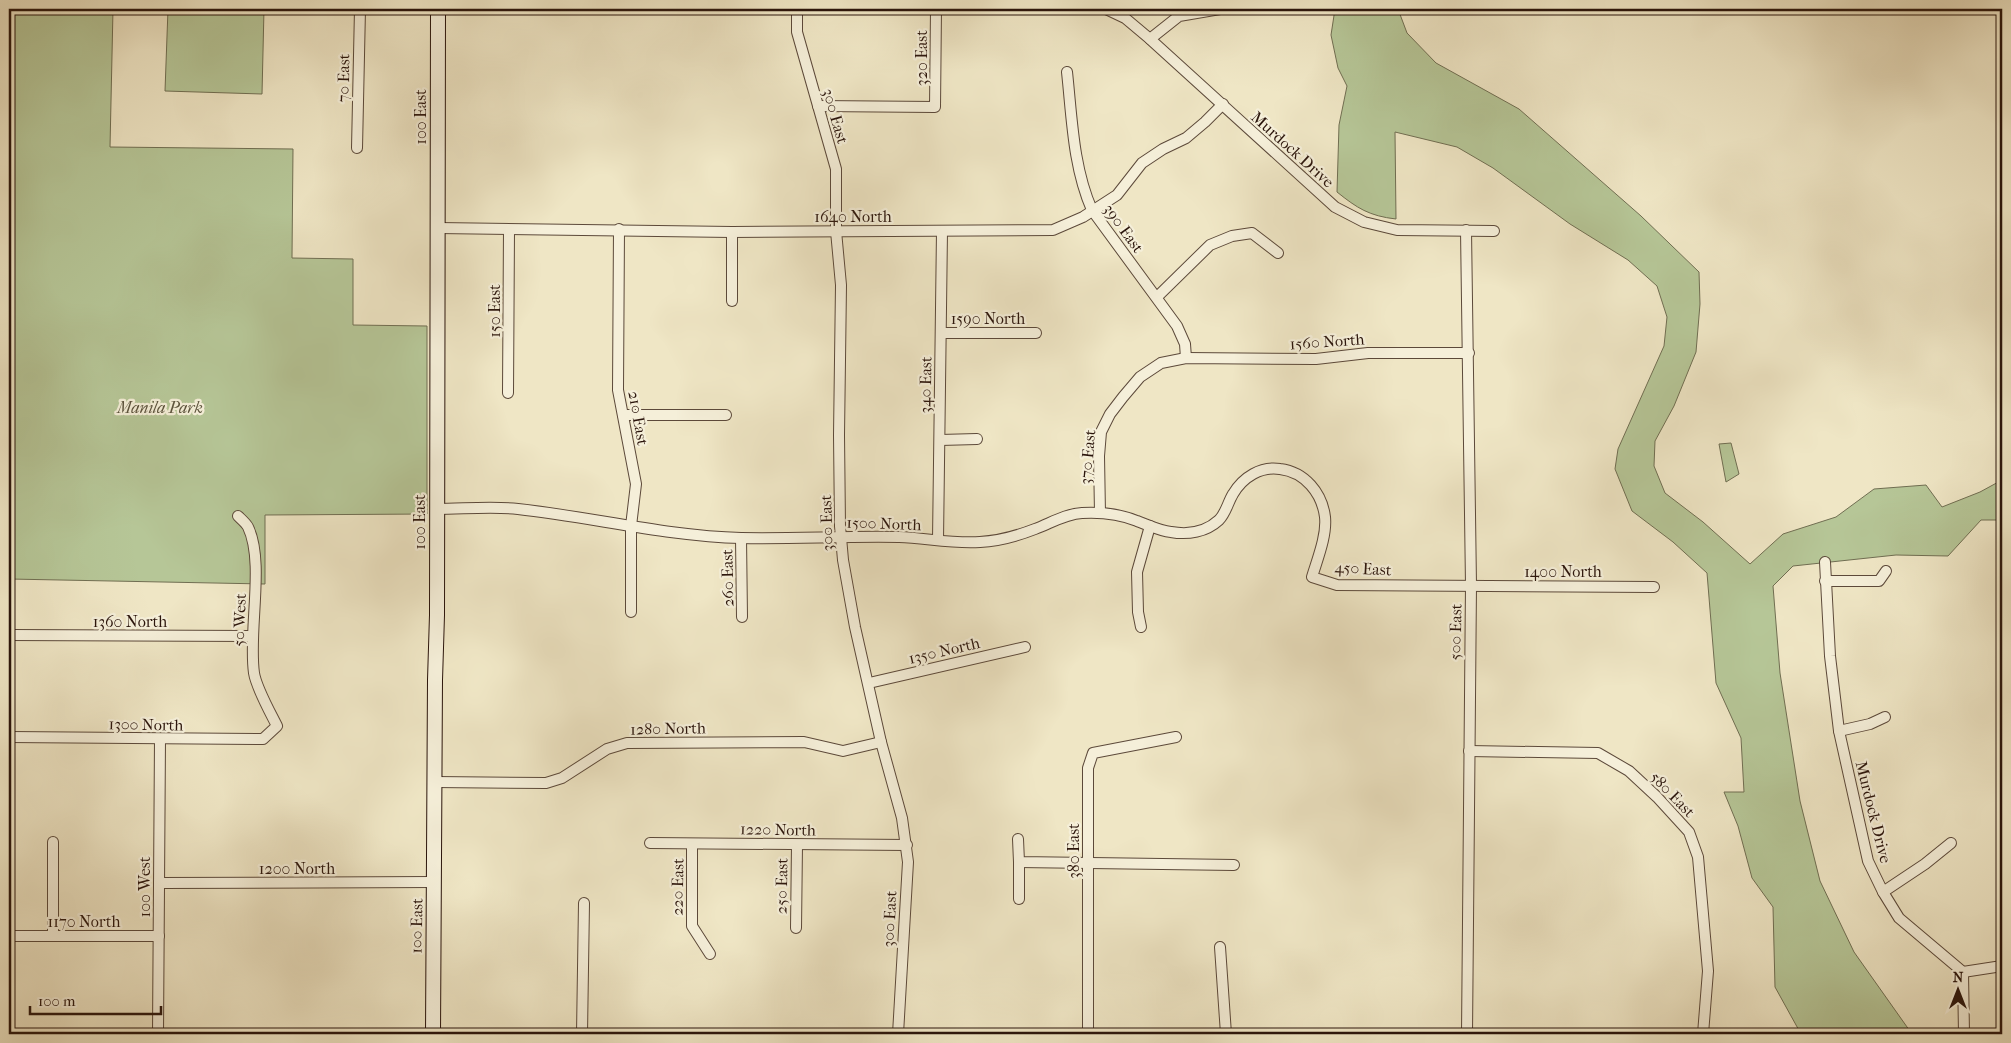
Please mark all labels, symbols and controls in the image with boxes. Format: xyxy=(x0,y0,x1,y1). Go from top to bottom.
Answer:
street label: 320 East xyxy=(912,30,931,86)
street label: 70 East xyxy=(334,53,353,103)
street label: 300 East xyxy=(819,86,853,146)
street label: 100 East xyxy=(411,89,430,145)
street label: Murdock Drive xyxy=(1247,107,1338,192)
street label: 390 East xyxy=(1099,200,1148,257)
street label: 1640 North xyxy=(814,207,892,226)
street label: 150 East xyxy=(485,284,504,338)
street label: 1590 North xyxy=(951,309,1025,328)
street label: 1560 North xyxy=(1289,329,1365,354)
street label: 340 East xyxy=(916,356,936,414)
street label: 210 East xyxy=(624,389,653,447)
park label: Manila Park xyxy=(116,398,203,417)
street label: 370 East xyxy=(1076,428,1099,485)
street label: 100 East xyxy=(410,494,429,550)
street label: 300 East xyxy=(816,494,837,552)
street label: 1500 North xyxy=(846,513,922,534)
street label: 260 East xyxy=(717,549,738,607)
street label: 450 East xyxy=(1334,558,1392,579)
street label: 1400 North xyxy=(1524,562,1602,581)
street label: 50 West xyxy=(229,593,250,647)
street label: 500 East xyxy=(1446,603,1465,661)
street label: 1360 North xyxy=(93,612,167,631)
street label: 1350 North xyxy=(906,633,982,668)
street label: 1300 North xyxy=(108,714,184,735)
street label: 1280 North xyxy=(630,718,706,739)
street label: Murdock Drive xyxy=(1852,759,1895,865)
street label: 580 East xyxy=(1646,768,1699,821)
street label: 1220 North xyxy=(740,819,816,840)
street label: 380 East xyxy=(1064,823,1083,879)
street label: 100 West xyxy=(135,856,154,917)
street label: 250 East xyxy=(772,857,791,914)
street label: 220 East xyxy=(667,858,688,916)
street label: 1200 North xyxy=(259,859,335,878)
street label: 300 East xyxy=(879,890,900,948)
street label: 100 East xyxy=(407,898,426,954)
street label: 1170 North xyxy=(48,912,120,931)
north arrow xyxy=(1934,966,1984,1016)
text: N xyxy=(1953,969,1964,986)
scale bar xyxy=(30,983,161,1015)
text: 100 m xyxy=(38,992,76,1010)

